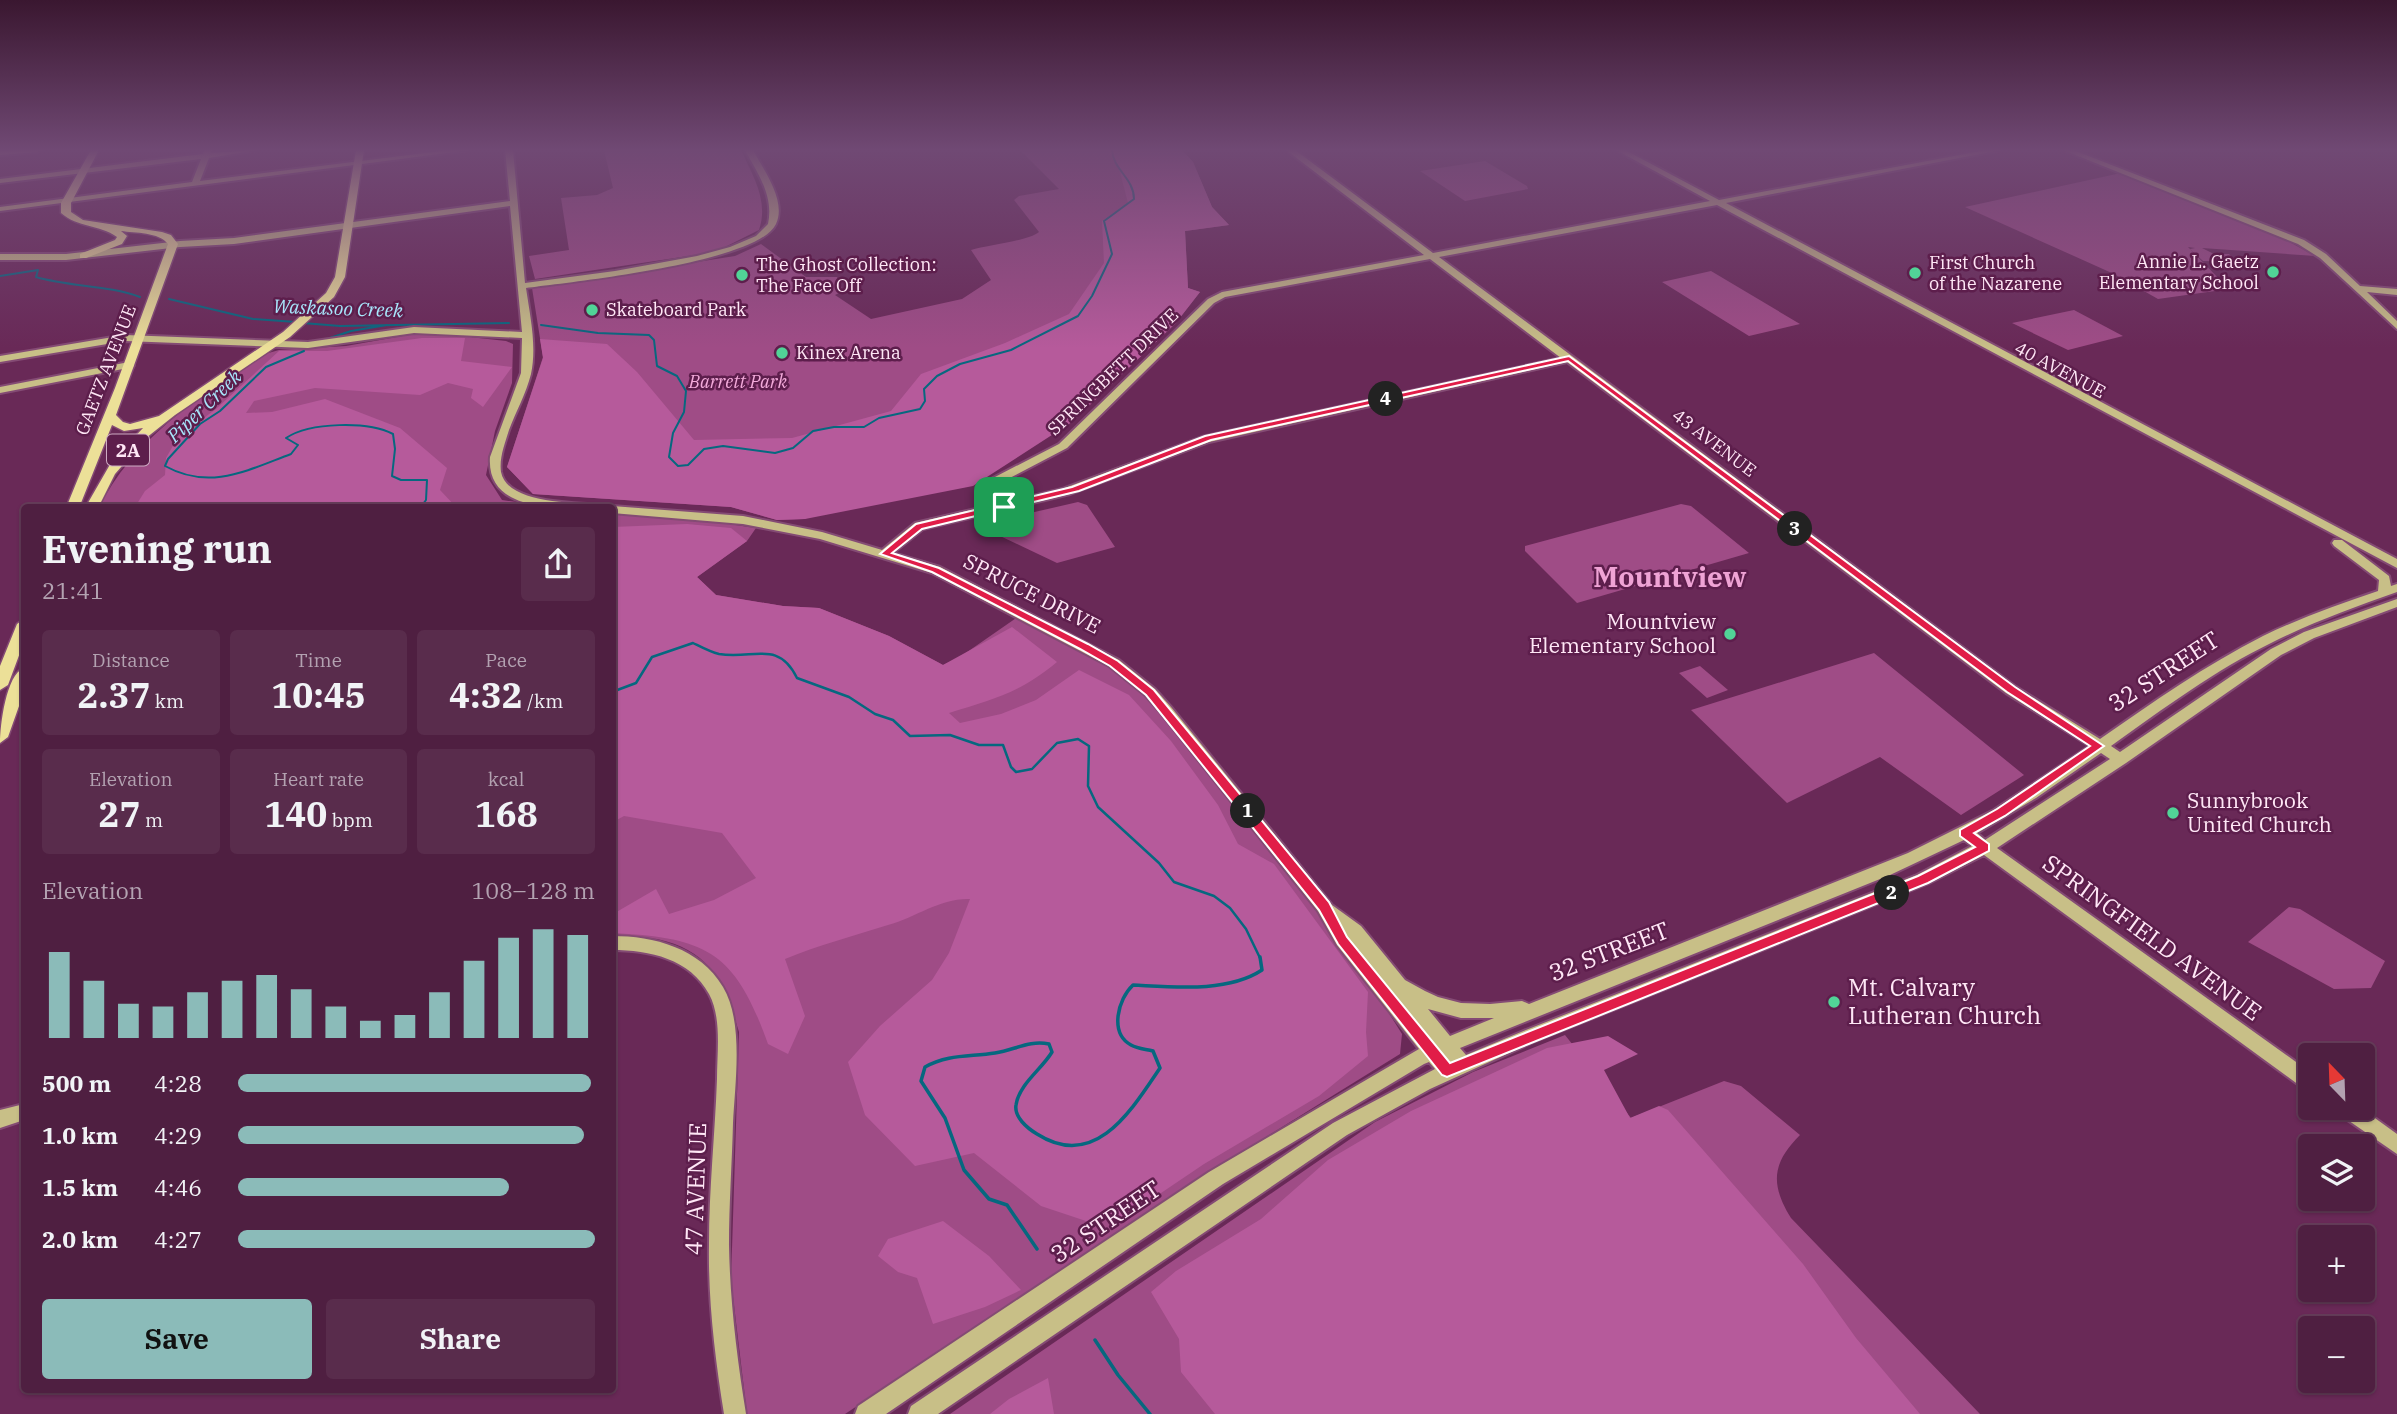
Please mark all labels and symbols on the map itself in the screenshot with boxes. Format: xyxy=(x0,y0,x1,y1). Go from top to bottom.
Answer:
place label: Annie L. Gaetz Elementary School xyxy=(2099,250,2259,294)
place label: First Church of the Nazarene xyxy=(1929,251,2062,295)
place label: The Ghost Collection: The Face Off xyxy=(756,253,937,297)
marker: Annie L. Gaetz Elementary School xyxy=(2265,264,2281,280)
marker: First Church of the Nazarene xyxy=(1907,265,1923,281)
marker: The Ghost Collection: The Face Off xyxy=(734,267,750,283)
water label: Waskasoo Creek xyxy=(273,294,404,322)
place label: Skateboard Park xyxy=(606,298,747,321)
street label: GAETZ AVENUE xyxy=(70,301,141,438)
marker: Skateboard Park xyxy=(584,302,600,318)
street label: SPRINGBETT DRIVE xyxy=(1042,303,1183,440)
street label: 40 AVENUE xyxy=(2011,336,2110,403)
place label: Kinex Arena xyxy=(796,341,901,364)
marker: Kinex Arena xyxy=(774,345,790,361)
water label: Piper Creek xyxy=(161,364,247,448)
park label: Barrett Park xyxy=(688,370,788,393)
pin: 4 xyxy=(1368,382,1404,416)
street label: 43 AVENUE xyxy=(1668,403,1761,482)
road number: 2A xyxy=(107,435,149,466)
pin xyxy=(974,477,1034,537)
pin: 3 xyxy=(1778,512,1812,546)
street label: SPRUCE DRIVE xyxy=(959,547,1106,640)
district label: Mountview xyxy=(1593,558,1747,595)
place label: Mountview Elementary School xyxy=(1529,607,1717,659)
street label: 32 STREET xyxy=(2102,623,2225,719)
marker: Mountview Elementary School xyxy=(1722,626,1738,642)
place label: Sunnybrook United Church xyxy=(2187,786,2332,838)
pin: 1 xyxy=(1230,794,1266,828)
marker: Sunnybrook United Church xyxy=(2165,805,2181,821)
street label: SPRINGFIELD AVENUE xyxy=(2037,847,2268,1028)
pin: 2 xyxy=(1874,876,1910,910)
street label: 32 STREET xyxy=(1544,913,1673,989)
place label: Mt. Calvary Lutheran Church xyxy=(1848,971,2041,1031)
marker: Mt. Calvary Lutheran Church xyxy=(1826,994,1842,1010)
north arrow xyxy=(2298,1043,2375,1120)
street label: 47 AVENUE xyxy=(677,1122,713,1256)
street label: 32 STREET xyxy=(1044,1173,1167,1270)

